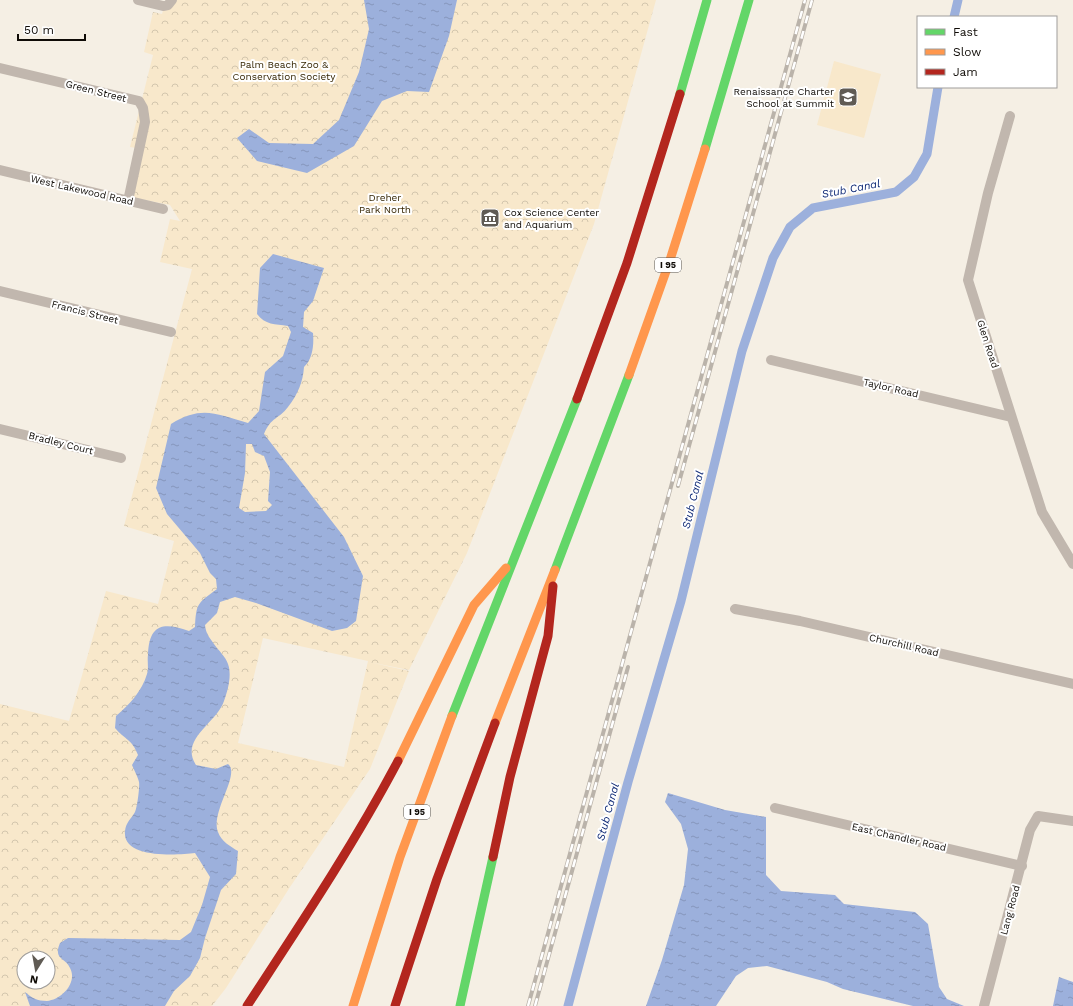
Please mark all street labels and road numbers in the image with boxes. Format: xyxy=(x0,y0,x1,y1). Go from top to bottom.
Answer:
street label: Green Street xyxy=(64,78,128,104)
street label: West Lakewood Road xyxy=(30,173,134,207)
road number: I 95 xyxy=(655,258,681,272)
street label: Francis Street xyxy=(50,298,120,326)
street label: Glen Road xyxy=(975,318,1001,370)
street label: Taylor Road xyxy=(862,376,920,400)
street label: Bradley Court xyxy=(27,430,95,457)
street label: Churchill Road xyxy=(868,632,940,658)
road number: I 95 xyxy=(404,805,430,819)
street label: East Chandler Road xyxy=(851,821,947,853)
street label: Lang Road xyxy=(998,884,1022,936)

